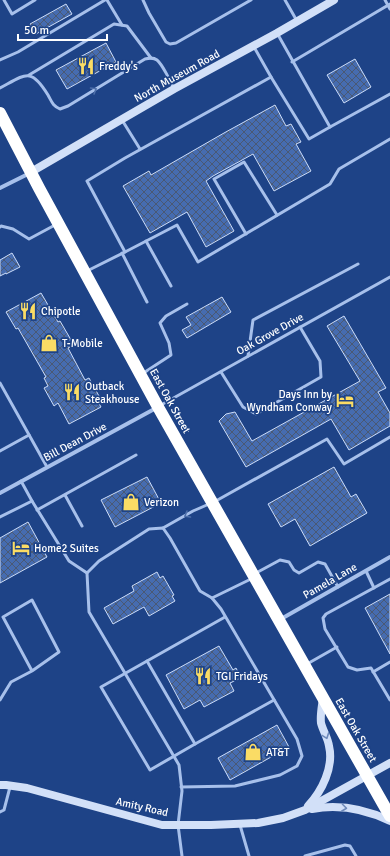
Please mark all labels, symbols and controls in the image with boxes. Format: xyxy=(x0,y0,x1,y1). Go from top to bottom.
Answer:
scale bar xyxy=(18,16,107,42)
text: 50 m xyxy=(24,23,49,38)
street label: North Museum Road xyxy=(132,47,222,105)
restaurant icon: Freddy's xyxy=(76,56,96,76)
place label: Freddy's xyxy=(99,60,138,73)
one-way arrow xyxy=(90,87,97,95)
restaurant icon: Chipotle xyxy=(18,301,38,321)
place label: Chipotle xyxy=(41,305,81,318)
street label: Oak Grove Drive xyxy=(234,310,306,358)
shop icon: T-Mobile xyxy=(39,333,59,353)
place label: T-Mobile xyxy=(62,337,103,350)
street label: East Oak Street xyxy=(147,366,193,436)
place label: Outback Steakhouse xyxy=(85,380,140,406)
restaurant icon: Outback Steakhouse xyxy=(62,382,82,402)
place label: Days Inn by Wyndham Conway xyxy=(246,388,333,414)
hotel icon: Days Inn by Wyndham Conway xyxy=(335,390,355,410)
street label: Bill Dean Drive xyxy=(41,420,109,464)
shop icon: Verizon xyxy=(121,492,141,512)
place label: Verizon xyxy=(144,496,179,509)
one-way arrow xyxy=(184,510,191,517)
hotel icon: Home2 Suites xyxy=(11,538,31,558)
place label: Home2 Suites xyxy=(34,542,99,555)
street label: Pamela Lane xyxy=(301,560,359,602)
restaurant icon: TGI Fridays xyxy=(193,666,213,686)
place label: TGI Fridays xyxy=(216,670,268,683)
street label: East Oak Street xyxy=(332,696,380,765)
one-way arrow xyxy=(321,733,330,740)
shop icon: AT&T xyxy=(243,742,263,762)
place label: AT&T xyxy=(266,746,290,759)
street label: Amity Road xyxy=(115,795,170,819)
one-way arrow xyxy=(341,803,347,812)

